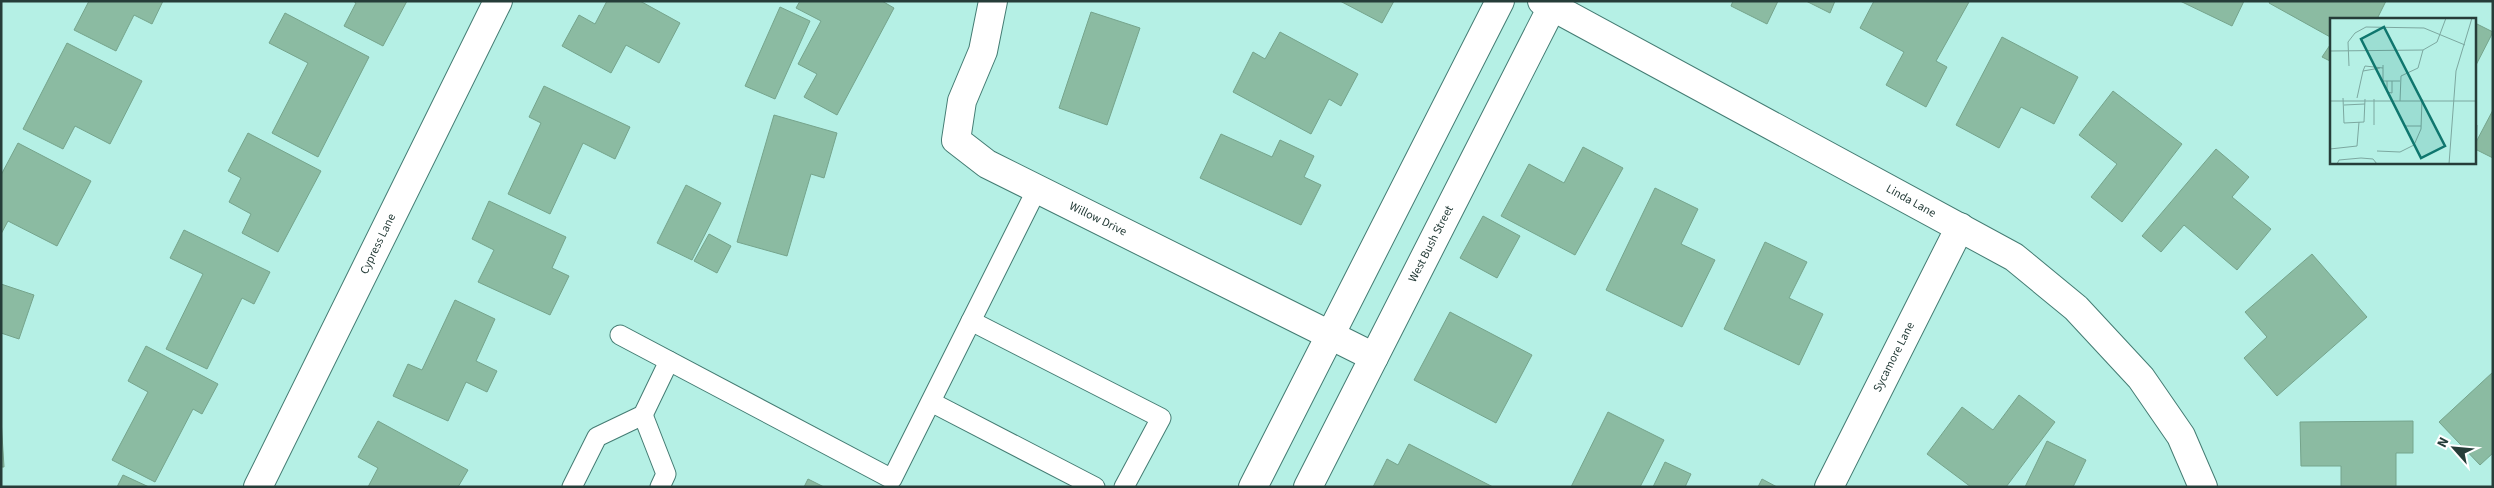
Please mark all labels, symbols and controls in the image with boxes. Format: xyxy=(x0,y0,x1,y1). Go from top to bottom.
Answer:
inset map xyxy=(2330,18,2476,164)
street label: Linda Lane xyxy=(1883,180,1939,222)
street label: Willow Drive xyxy=(1066,198,1130,240)
street label: West Bush Street xyxy=(1404,203,1458,285)
street label: Cypress Lane xyxy=(356,211,400,277)
street label: Sycamore Lane xyxy=(1869,319,1919,395)
north arrow xyxy=(2429,423,2479,473)
text: N xyxy=(2432,434,2454,451)

